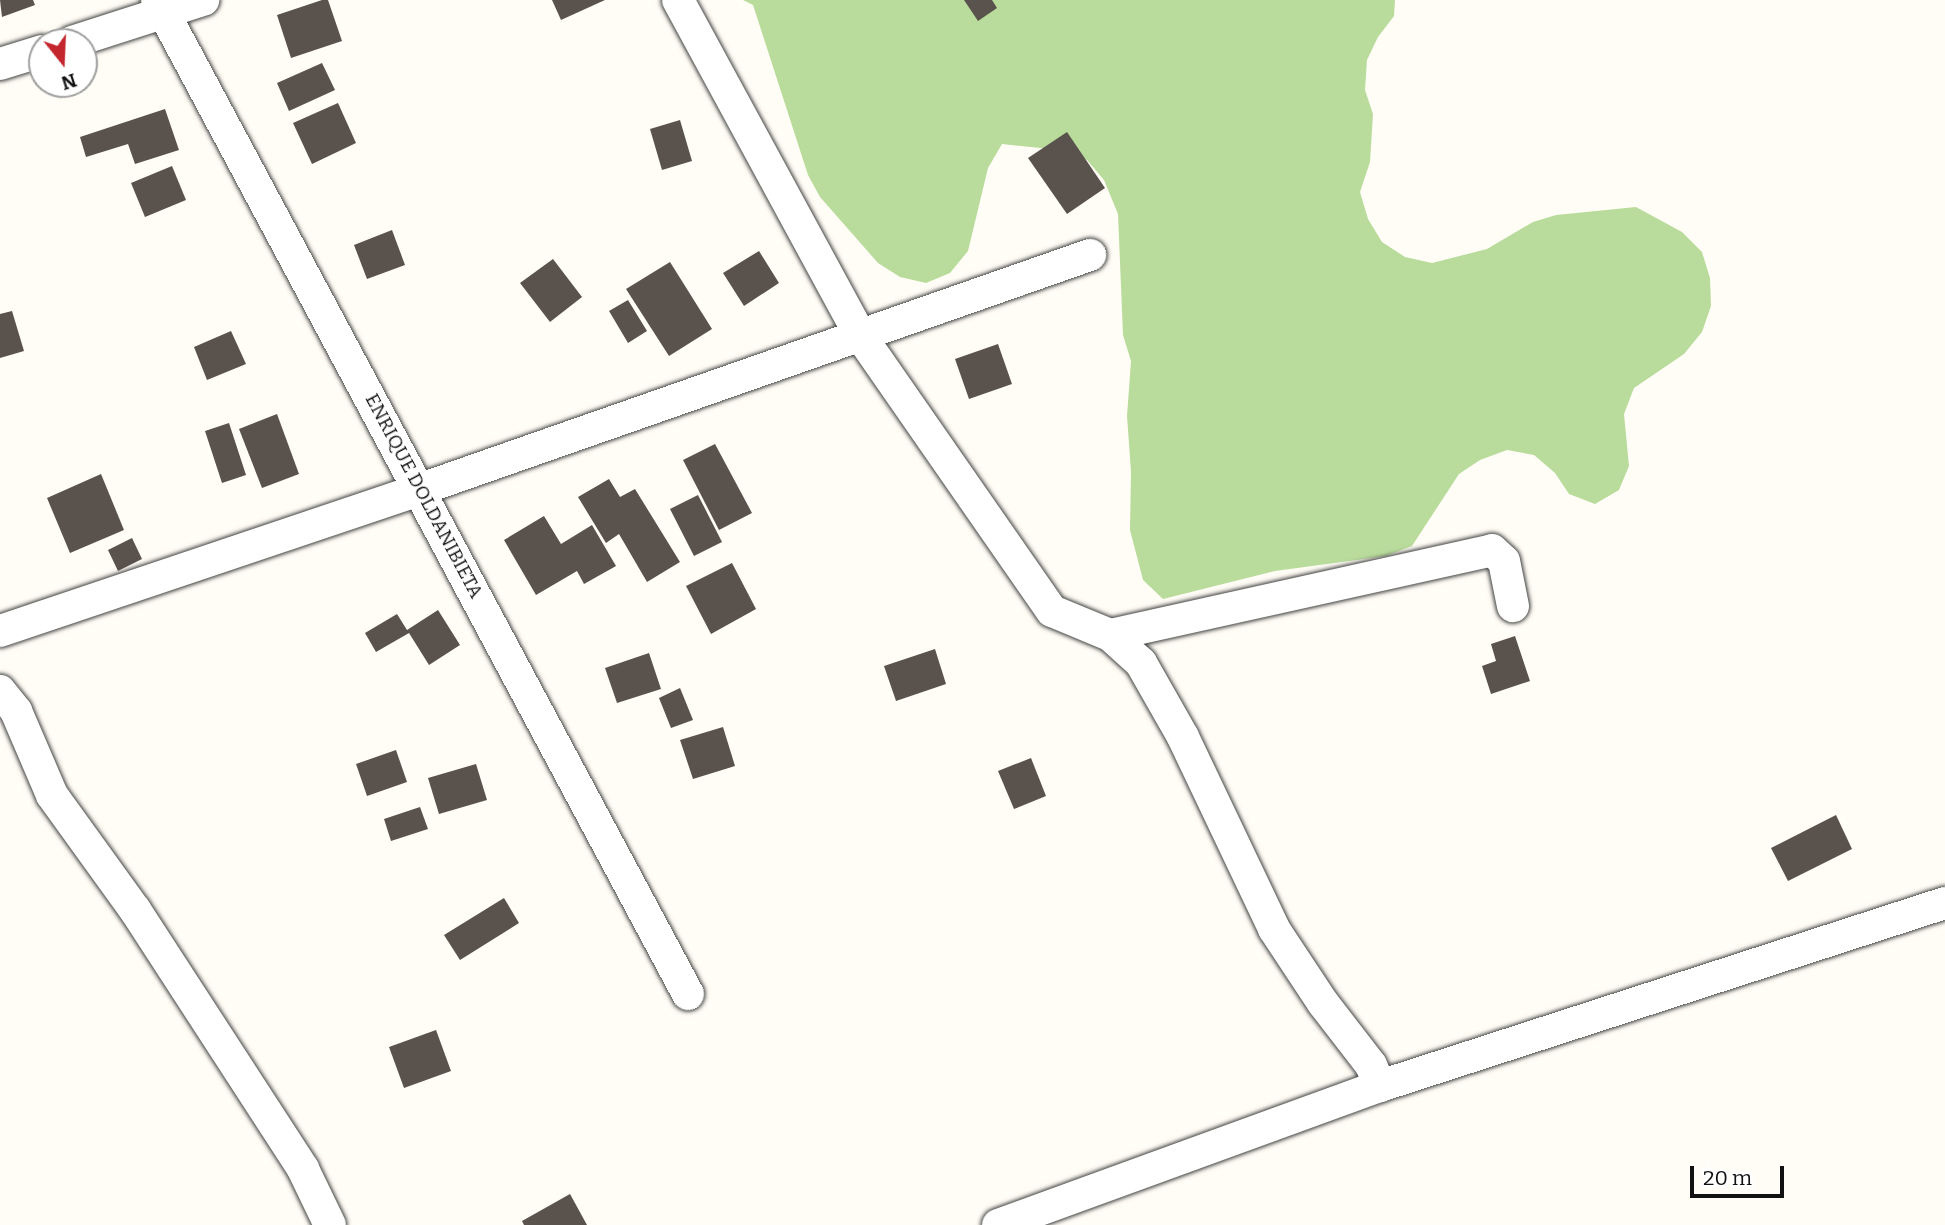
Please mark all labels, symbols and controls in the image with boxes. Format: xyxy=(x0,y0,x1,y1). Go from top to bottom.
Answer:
north arrow xyxy=(28,28,98,98)
text: N xyxy=(59,68,80,95)
street label: ENRIQUE DOLDANIBIETA xyxy=(360,390,488,602)
scale bar xyxy=(1693,1152,1787,1196)
text: 20 m xyxy=(1703,1165,1752,1191)

